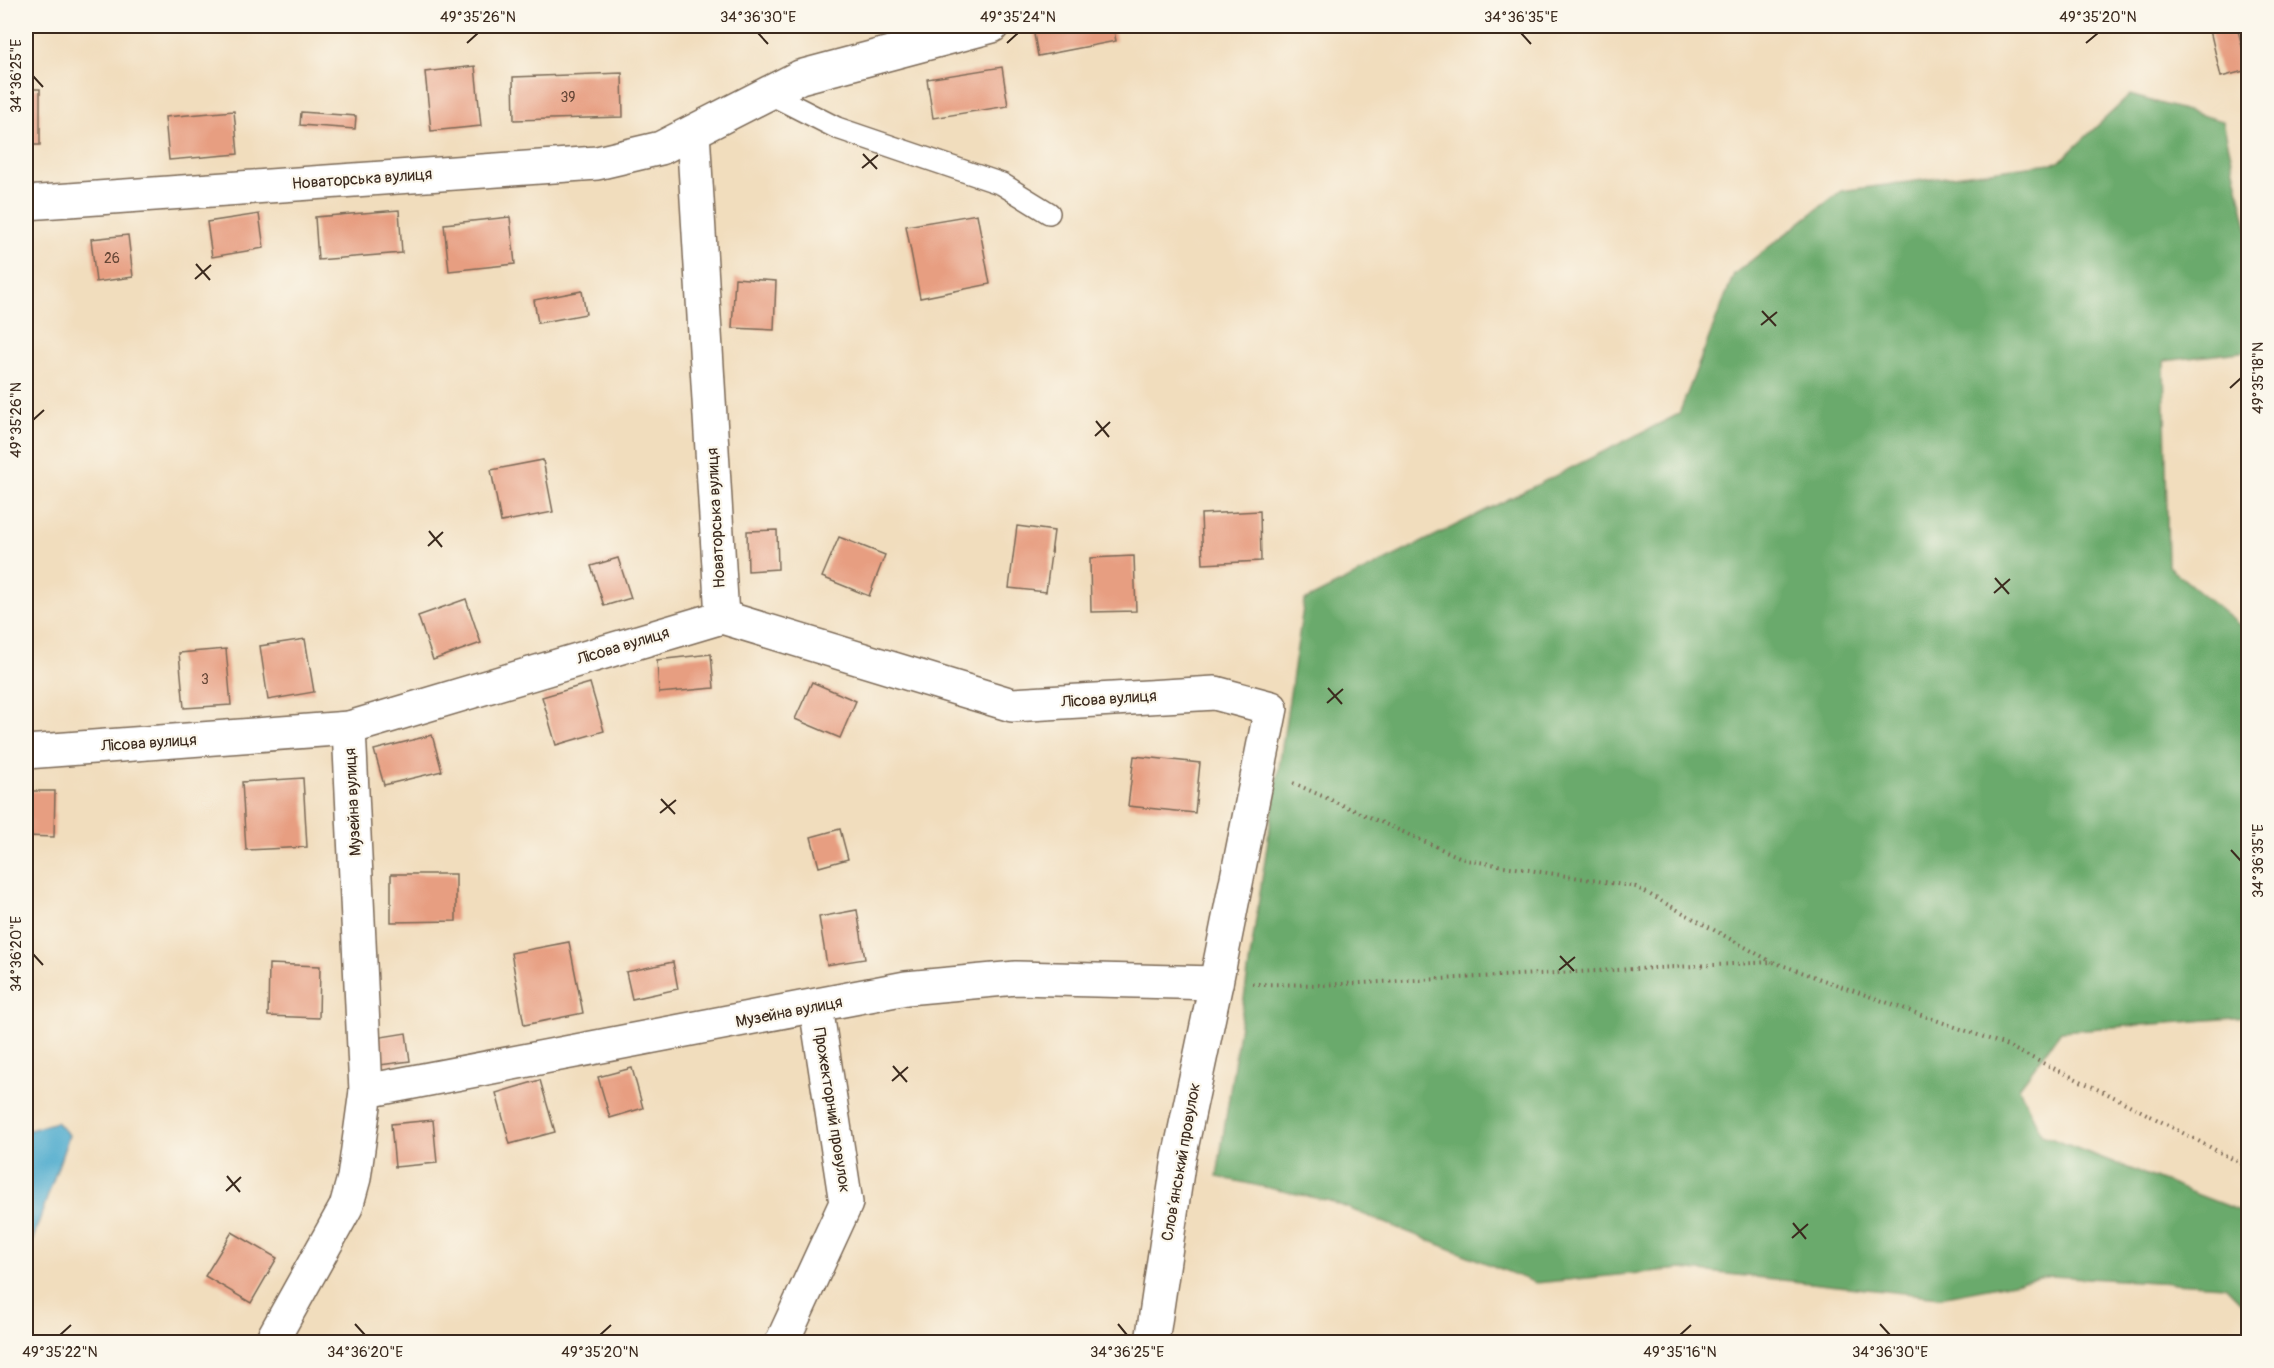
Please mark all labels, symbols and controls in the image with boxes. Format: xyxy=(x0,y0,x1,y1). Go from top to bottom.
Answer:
text: 49°35'26"N xyxy=(440,8,516,27)
text: 34°36'30"E xyxy=(720,8,796,27)
text: 49°35'24"N xyxy=(980,8,1056,27)
text: 34°36'35"E xyxy=(1484,8,1558,27)
text: 49°35'20"N xyxy=(2059,8,2137,27)
text: 34°36'25"E xyxy=(7,39,26,113)
house number: 39 xyxy=(560,89,576,106)
street label: Новаторська вулиця xyxy=(291,164,433,194)
house number: 26 xyxy=(104,250,120,267)
text: 49°35'18"N xyxy=(2249,342,2268,414)
text: 49°35'26"N xyxy=(7,382,26,458)
street label: Новаторська вулиця xyxy=(702,447,730,589)
street label: Лісова вулиця xyxy=(573,622,672,670)
house number: 3 xyxy=(201,671,209,688)
street label: Лісова вулиця xyxy=(1060,686,1157,712)
street label: Лісова вулиця xyxy=(100,730,197,756)
street label: Музейна вулиця xyxy=(340,747,366,857)
text: 34°36'35"E xyxy=(2249,824,2268,898)
text: 34°36'20"E xyxy=(7,916,26,992)
street label: Музейна вулиця xyxy=(734,992,844,1032)
street label: Прожекторний провулок xyxy=(809,1026,855,1194)
street label: Словʼянський провулок xyxy=(1157,1081,1205,1243)
text: 49°35'22"N xyxy=(22,1343,98,1362)
text: 34°36'20"E xyxy=(327,1343,403,1362)
text: 49°35'20"N xyxy=(561,1343,639,1362)
text: 34°36'25"E xyxy=(1090,1343,1164,1362)
text: 49°35'16"N xyxy=(1643,1343,1717,1362)
text: 34°36'30"E xyxy=(1852,1343,1928,1362)

